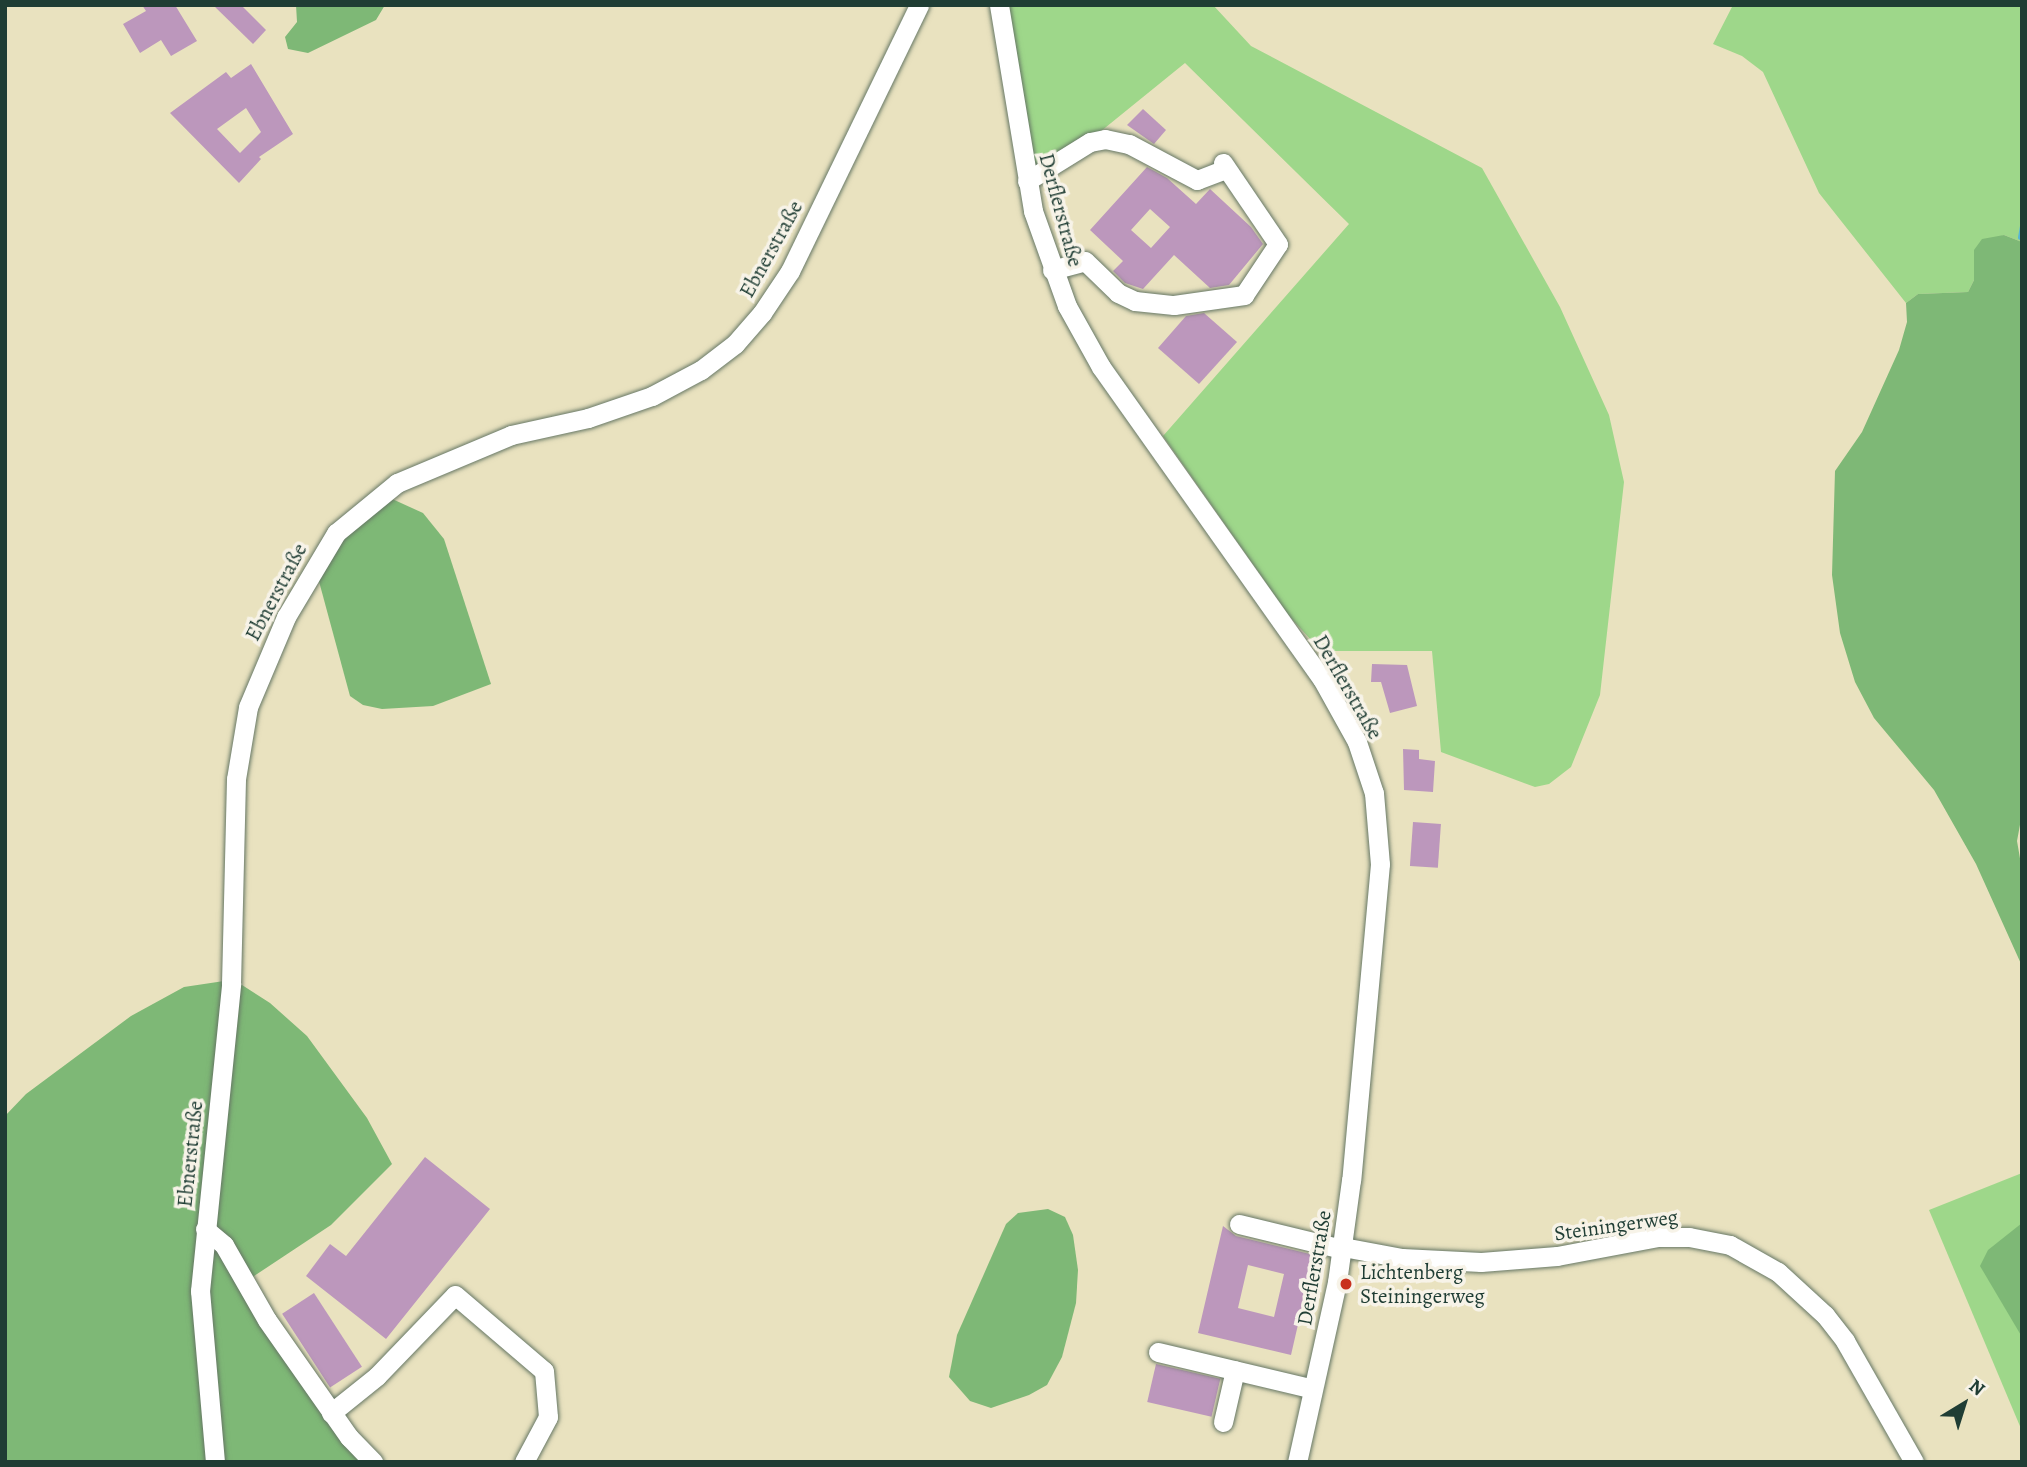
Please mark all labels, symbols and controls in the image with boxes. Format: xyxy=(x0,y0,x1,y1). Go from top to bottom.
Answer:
street label: Derflerstraße xyxy=(1034,150,1088,270)
street label: Ebnerstraße xyxy=(734,196,808,302)
street label: Ebnerstraße xyxy=(240,539,312,645)
street label: Derflerstraße xyxy=(1308,630,1388,744)
street label: Ebnerstraße xyxy=(172,1100,208,1208)
street label: Steiningerweg xyxy=(1552,1204,1680,1246)
street label: Derflerstraße xyxy=(1291,1208,1337,1328)
place label: Lichtenberg Steiningerweg xyxy=(1360,1259,1485,1309)
marker: Lichtenberg Steiningerweg xyxy=(1338,1276,1354,1292)
north arrow xyxy=(1929,1369,1999,1439)
text: N xyxy=(1963,1373,1990,1402)

